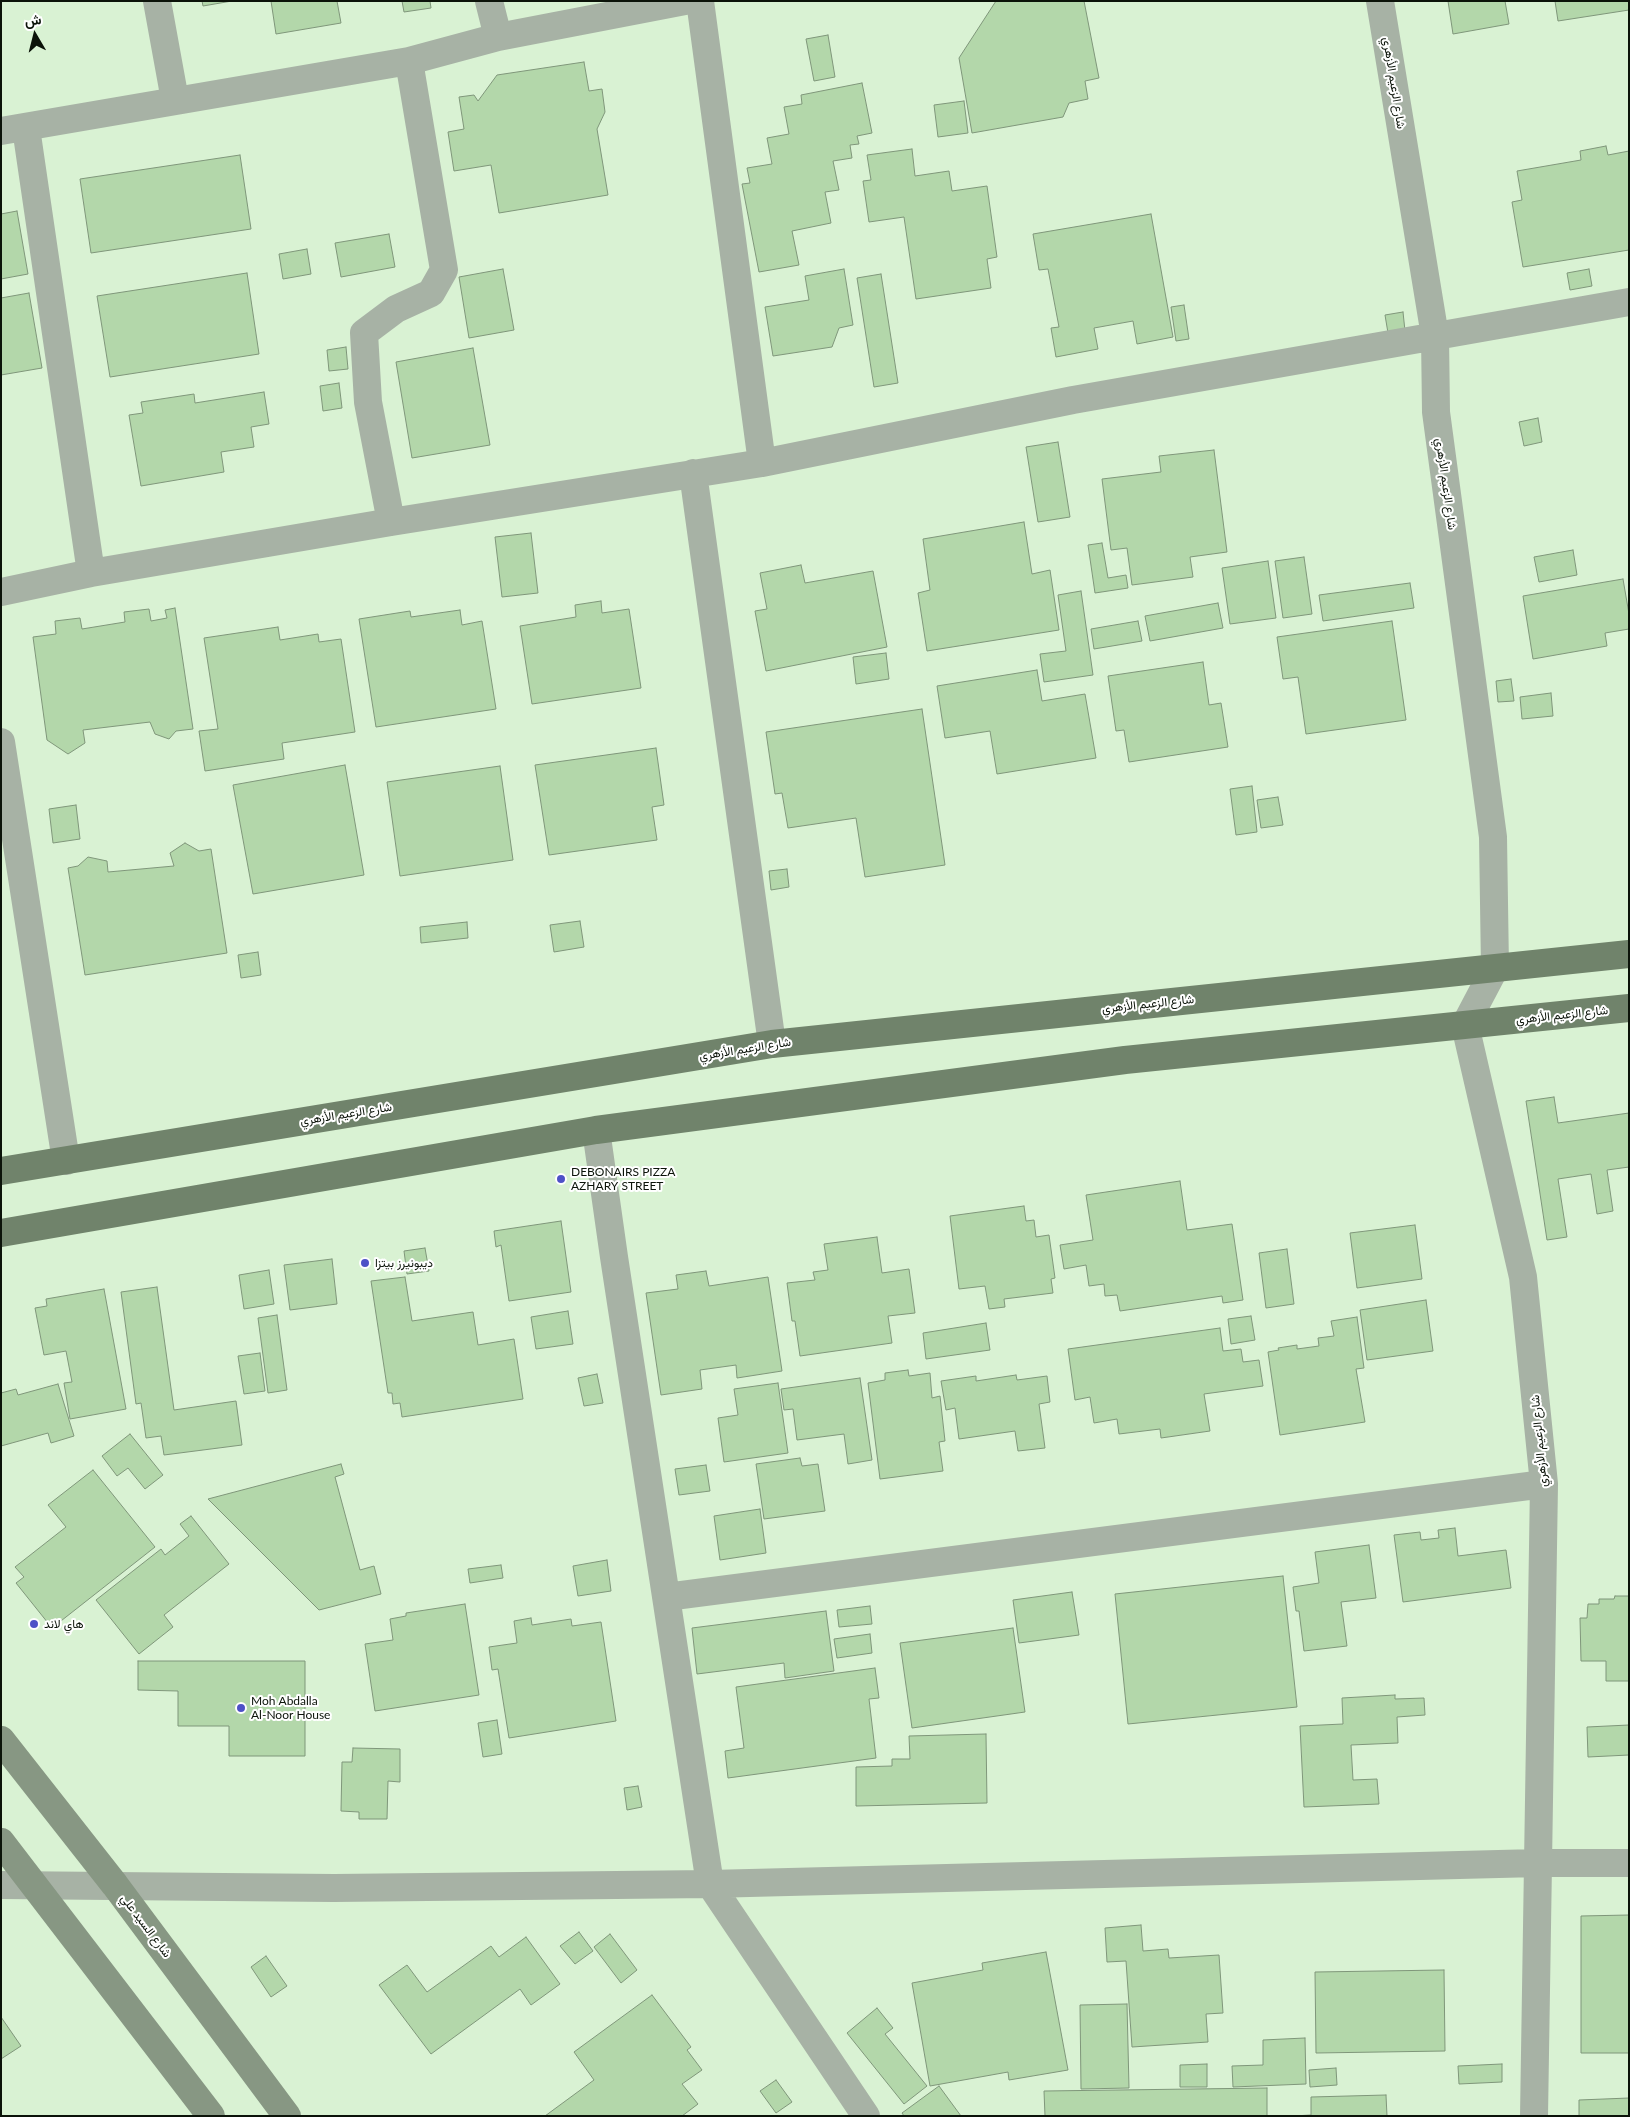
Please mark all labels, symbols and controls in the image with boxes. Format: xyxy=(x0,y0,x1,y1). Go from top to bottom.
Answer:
north arrow xyxy=(10,10,60,60)
text: ش xyxy=(23,10,42,29)
street label: شارع الزعيم الأزهري xyxy=(1380,36,1408,130)
street label: شارع الزعيم الأزهري xyxy=(1432,437,1460,531)
street label: شارع الزعيم الأزهري xyxy=(1101,992,1195,1016)
street label: شارع الزعيم الأزهري xyxy=(1515,1003,1609,1027)
street label: شارع الزعيم الأزهري xyxy=(698,1035,792,1063)
street label: شارع الزعيم الأزهري xyxy=(299,1100,393,1128)
place label: DEBONAIRS PIZZA AZHARY STREET xyxy=(571,1165,675,1193)
marker: DEBONAIRS PIZZA AZHARY STREET xyxy=(555,1173,567,1185)
place label: ديبونيرز بيتزا xyxy=(375,1256,433,1270)
marker: ديبونيرز بيتزا xyxy=(359,1257,371,1269)
street label: شارع الزعيم الأزهري xyxy=(1528,1394,1550,1488)
place label: هاي لاند xyxy=(44,1617,84,1631)
marker: هاي لاند xyxy=(28,1618,40,1630)
place label: Moh Abdalla Al-Noor House xyxy=(251,1694,330,1722)
marker: Moh Abdalla Al-Noor House xyxy=(235,1702,247,1714)
street label: شارع السيد علي xyxy=(118,1892,174,1960)

